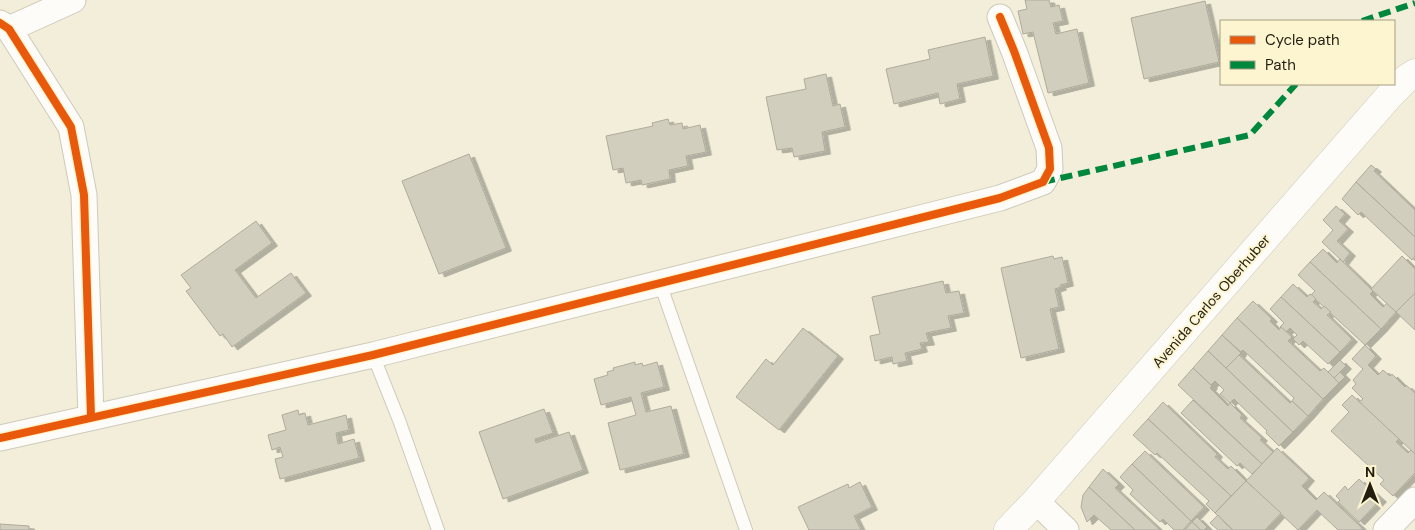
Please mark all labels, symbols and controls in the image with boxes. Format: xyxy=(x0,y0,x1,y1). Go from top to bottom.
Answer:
legend xyxy=(1220,20,1395,85)
text: Cycle path xyxy=(1265,30,1340,50)
text: Path xyxy=(1265,55,1296,75)
street label: Avenida Carlos Oberhuber xyxy=(1148,231,1274,371)
north arrow xyxy=(1345,460,1395,510)
text: N xyxy=(1365,463,1375,481)

